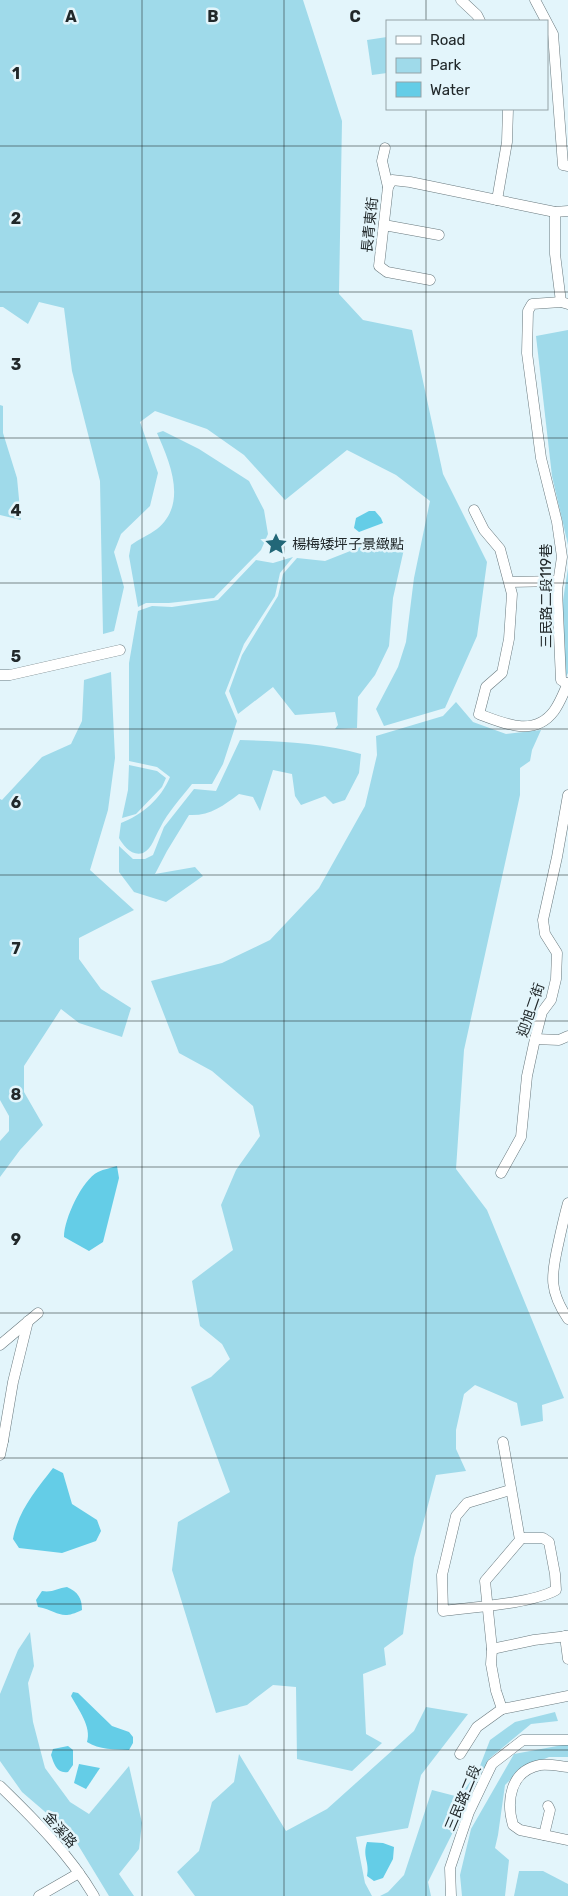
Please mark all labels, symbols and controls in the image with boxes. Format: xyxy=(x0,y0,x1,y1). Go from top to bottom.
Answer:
text: A xyxy=(65,7,77,26)
text: B xyxy=(207,7,219,26)
text: C xyxy=(349,7,361,26)
legend xyxy=(386,20,548,110)
text: Road xyxy=(430,31,466,49)
text: Park xyxy=(430,56,461,74)
text: 1 xyxy=(12,64,20,83)
text: Water xyxy=(430,81,470,99)
street label: 長青東街 xyxy=(359,196,381,254)
text: 2 xyxy=(11,209,21,228)
text: 3 xyxy=(11,355,21,374)
text: 4 xyxy=(11,501,22,520)
place icon: 楊梅矮坪子景緻點 xyxy=(263,531,289,557)
place label: 楊梅矮坪子景緻點 xyxy=(292,536,404,553)
street label: 三民路二段119巷 xyxy=(538,544,555,648)
text: 5 xyxy=(11,647,21,666)
text: 6 xyxy=(11,793,21,812)
text: 7 xyxy=(11,939,21,958)
street label: 迎旭二街 xyxy=(514,981,548,1039)
text: 8 xyxy=(11,1085,22,1104)
text: 9 xyxy=(11,1230,21,1249)
street label: 三民路二段 xyxy=(442,1762,484,1834)
street label: 金溪路 xyxy=(40,1809,80,1851)

